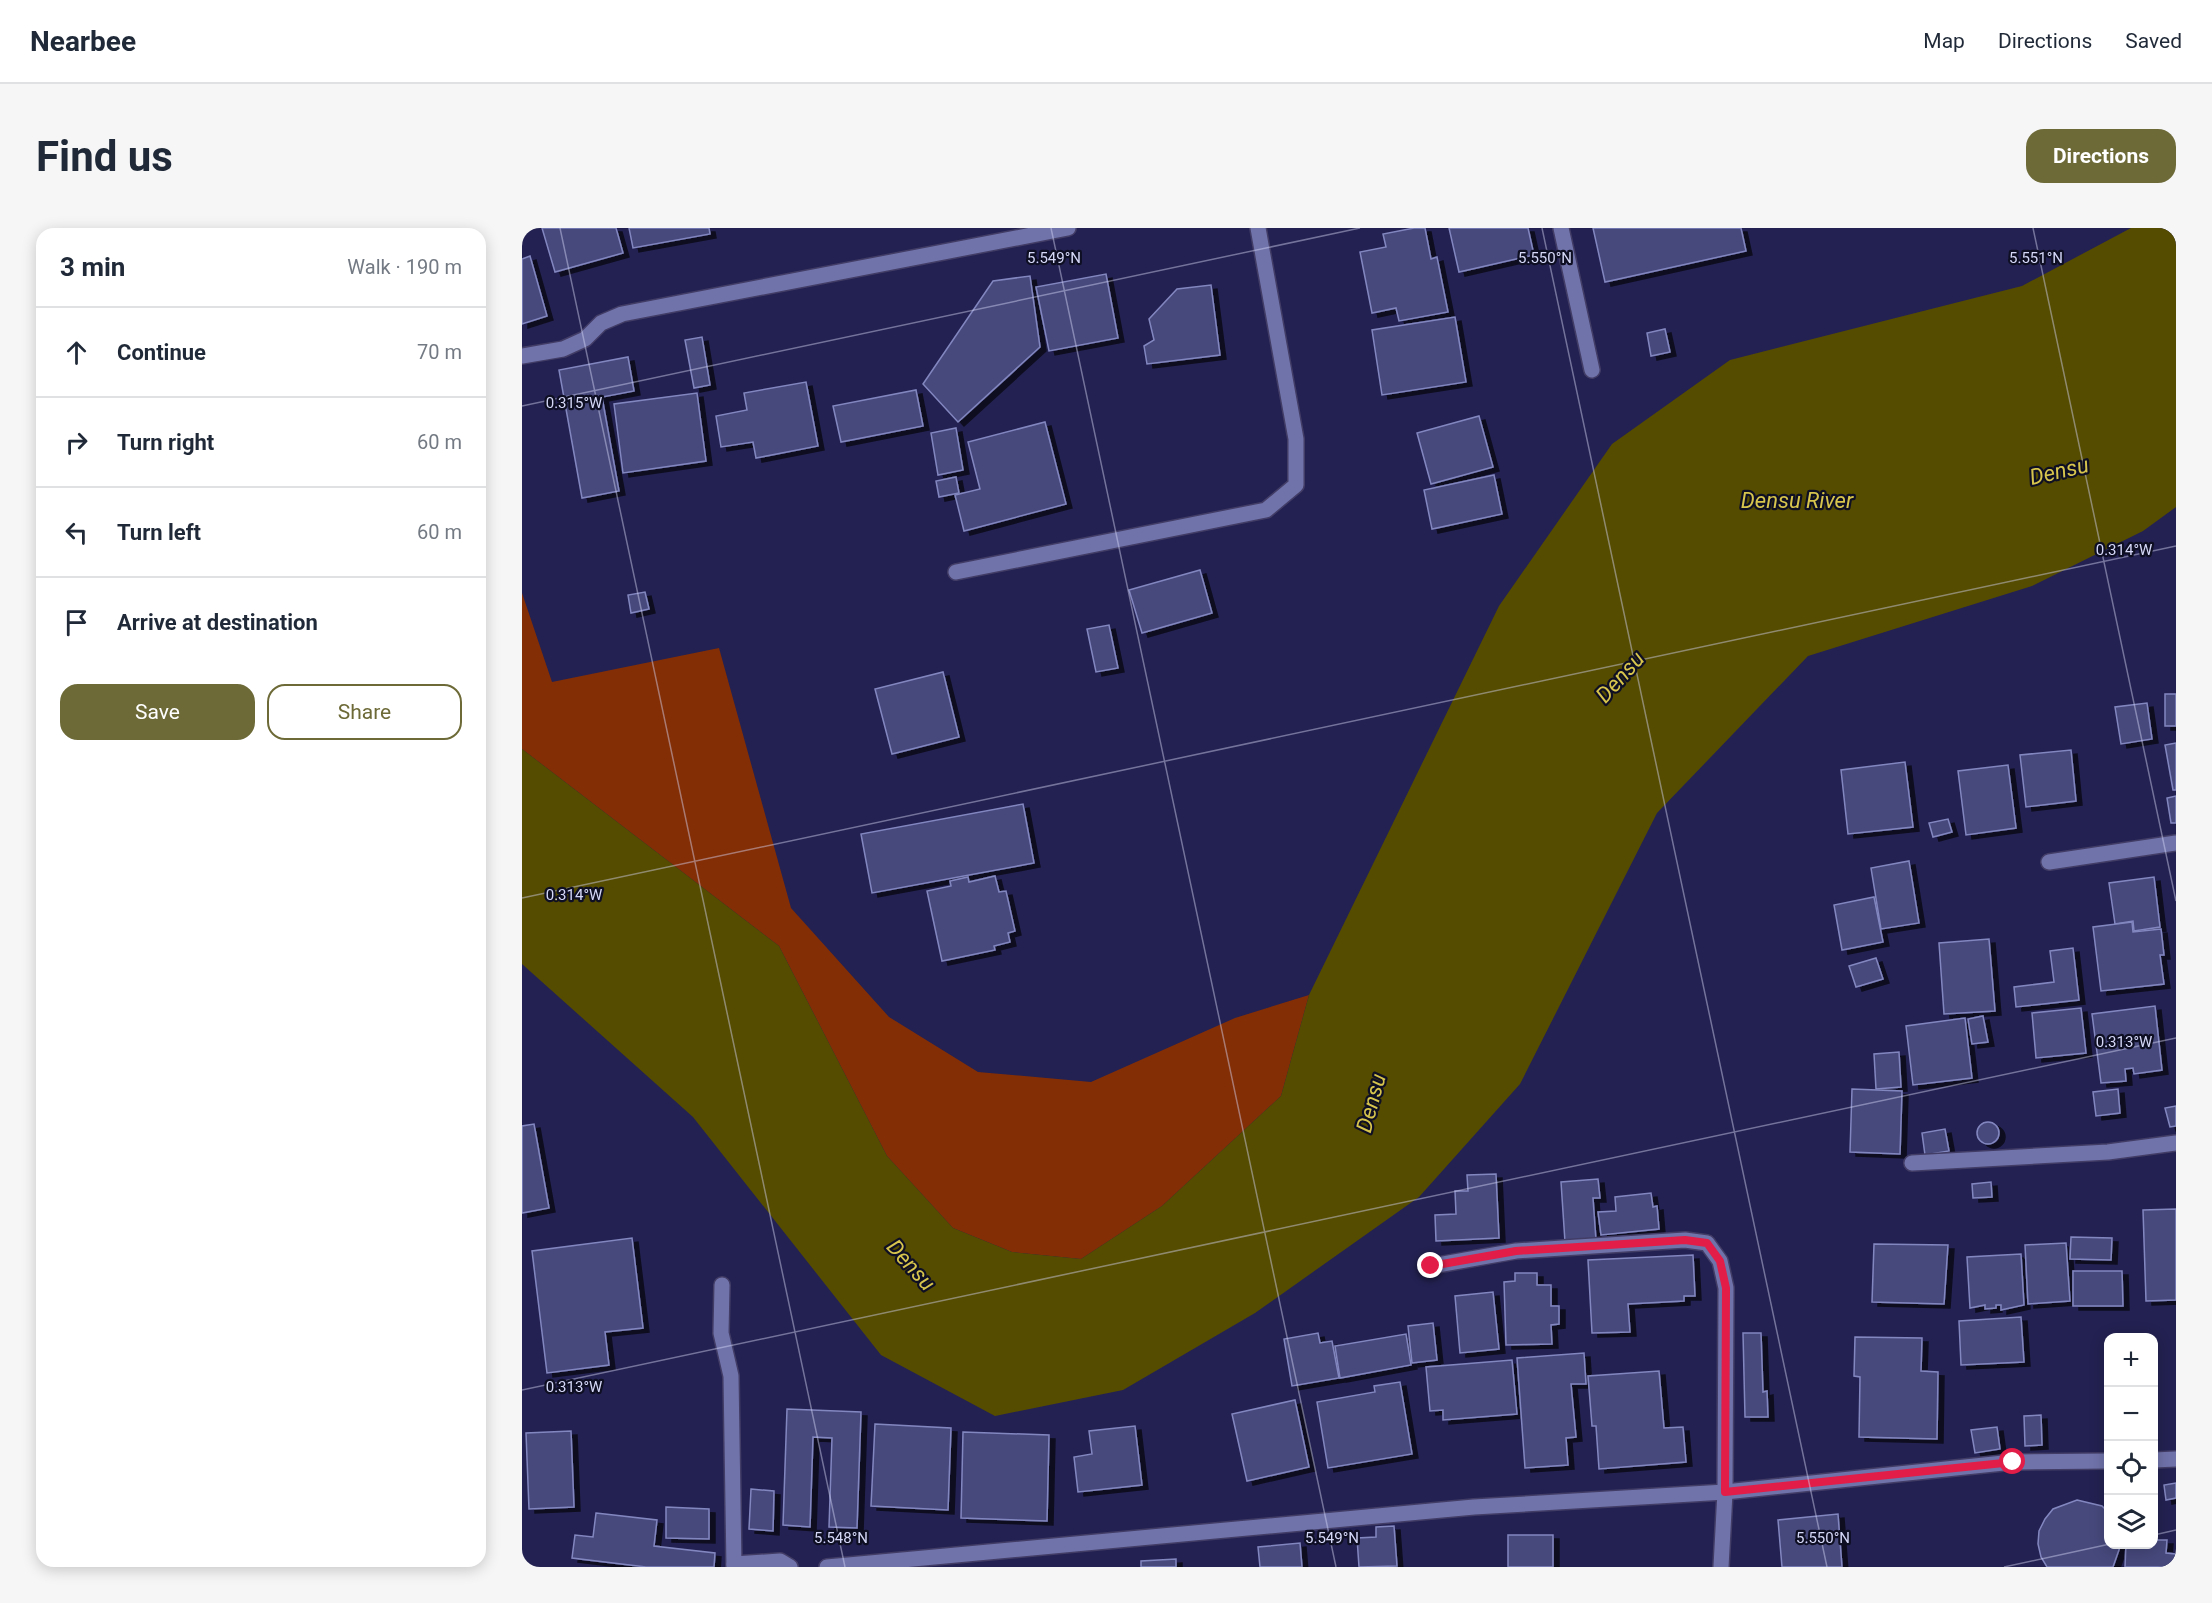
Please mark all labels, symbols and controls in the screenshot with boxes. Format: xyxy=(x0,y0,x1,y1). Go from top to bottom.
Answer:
text: Nearbee xyxy=(30,25,136,58)
text: Map xyxy=(1923,29,1965,53)
text: Directions xyxy=(1998,29,2092,53)
text: Saved xyxy=(2125,29,2182,53)
button: Directions xyxy=(2026,129,2176,183)
text: Find us xyxy=(36,132,173,181)
text: 5.549°N xyxy=(1027,249,1081,267)
text: 5.550°N xyxy=(1518,249,1572,267)
text: 5.551°N xyxy=(2009,249,2063,267)
text: 3 min xyxy=(60,252,125,282)
text: Walk · 190 m xyxy=(347,255,462,279)
icon: ahead xyxy=(60,336,93,369)
text: Continue xyxy=(117,340,206,365)
text: 70 m xyxy=(417,340,462,364)
text: 0.315°W xyxy=(546,394,602,412)
icon: right xyxy=(60,426,93,459)
text: Turn right xyxy=(117,430,214,455)
text: 60 m xyxy=(417,430,462,454)
water label: Densu xyxy=(2027,452,2091,490)
water label: Densu River xyxy=(1741,488,1854,513)
icon: left xyxy=(60,516,93,549)
text: Turn left xyxy=(117,520,201,545)
text: 60 m xyxy=(417,520,462,544)
text: 0.314°W xyxy=(2096,541,2152,559)
icon: arrive xyxy=(60,606,93,639)
text: Arrive at destination xyxy=(117,610,318,635)
water label: Densu xyxy=(1591,646,1649,708)
button: Save xyxy=(60,684,255,740)
button: Share xyxy=(267,684,462,740)
text: 0.314°W xyxy=(546,886,602,904)
text: 0.313°W xyxy=(2096,1033,2152,1051)
water label: Densu xyxy=(1351,1071,1391,1135)
water label: Densu xyxy=(882,1234,940,1296)
route end xyxy=(1417,1252,1443,1278)
map controls xyxy=(2104,1333,2158,1549)
button: + xyxy=(2104,1333,2158,1387)
text: 0.313°W xyxy=(546,1378,602,1396)
button: − xyxy=(2104,1387,2158,1441)
button: locate xyxy=(2104,1441,2158,1495)
route start xyxy=(1999,1448,2025,1474)
button: layers xyxy=(2104,1495,2158,1549)
text: 5.548°N xyxy=(814,1529,868,1547)
text: 5.549°N xyxy=(1305,1529,1359,1547)
text: 5.550°N xyxy=(1796,1529,1850,1547)

